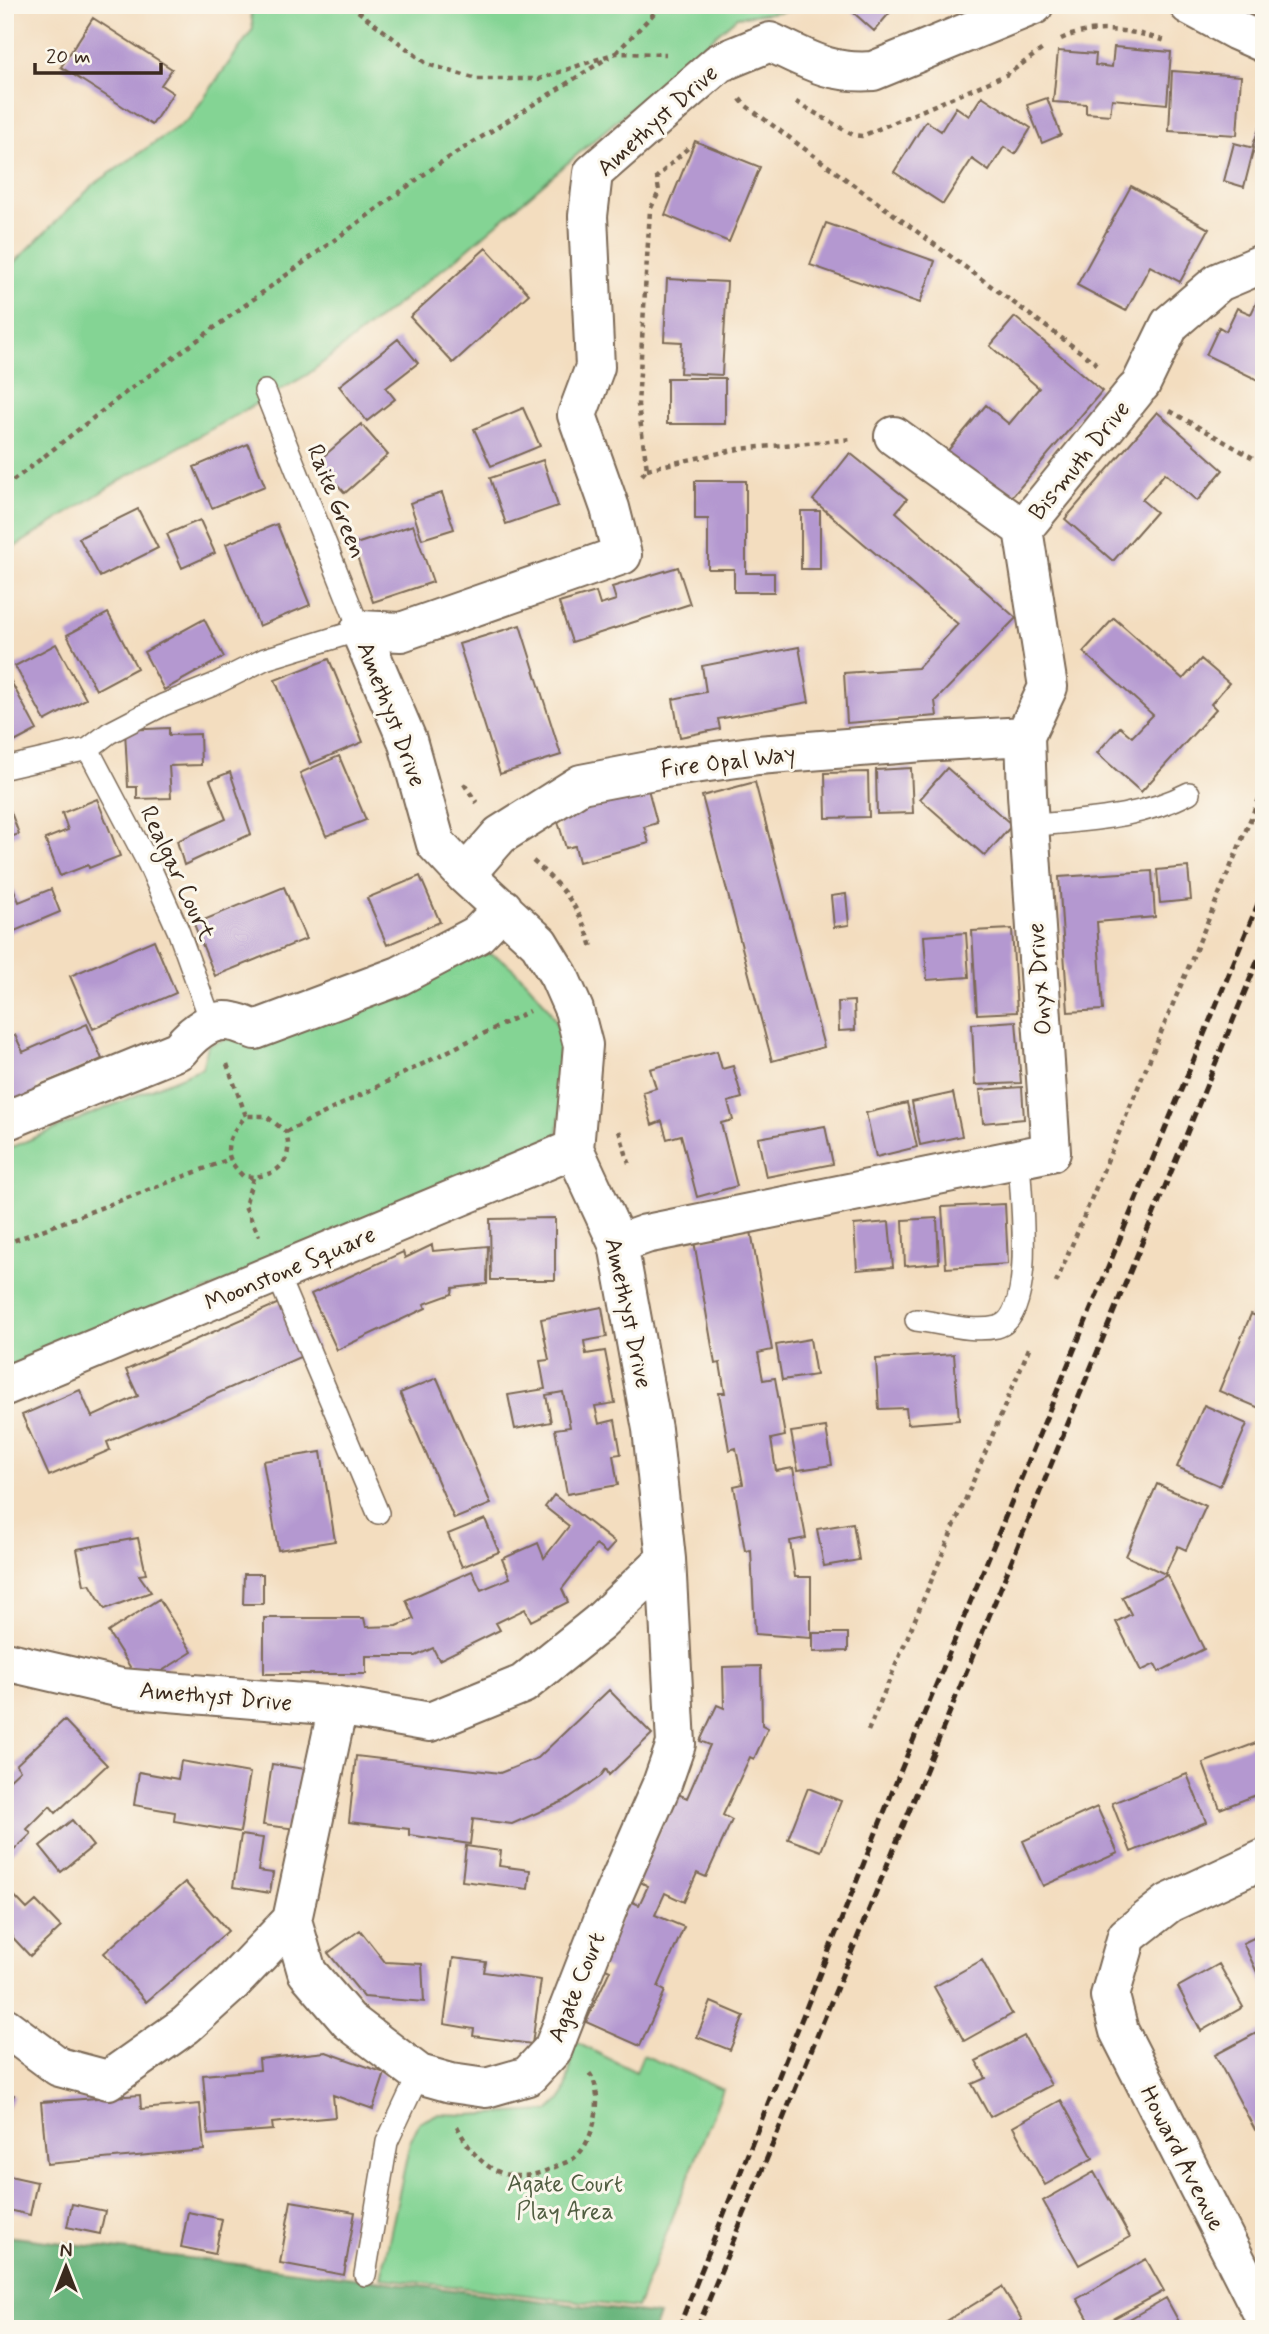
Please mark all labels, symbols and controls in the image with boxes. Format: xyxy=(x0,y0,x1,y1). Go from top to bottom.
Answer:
scale bar xyxy=(35,32,161,76)
text: 20 m xyxy=(46,43,91,71)
street label: Amethyst Drive xyxy=(591,58,725,184)
street label: Bismuth Drive xyxy=(1022,395,1138,527)
street label: Raite Green xyxy=(299,440,373,563)
street label: Amethyst Drive xyxy=(349,638,432,792)
street label: Fire Opal Way xyxy=(659,739,797,786)
street label: Realgar Court xyxy=(130,801,221,947)
street label: Onyx Drive xyxy=(1021,921,1060,1036)
street label: Moonstone Square xyxy=(201,1219,381,1319)
street label: Amethyst Drive xyxy=(596,1235,659,1391)
street label: Amethyst Drive xyxy=(138,1675,293,1720)
street label: Agate Court xyxy=(541,1928,614,2047)
street label: Howard Avenue xyxy=(1132,2081,1232,2237)
park label: Agate Court Play Area xyxy=(507,2169,623,2228)
north arrow xyxy=(32,2232,102,2302)
text: N xyxy=(60,2239,72,2264)

